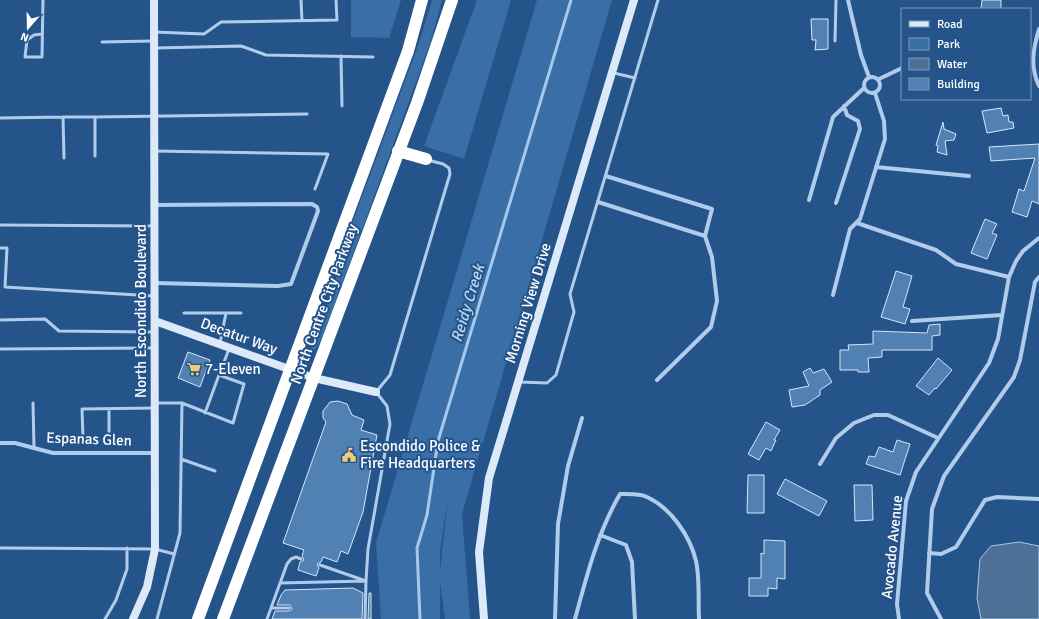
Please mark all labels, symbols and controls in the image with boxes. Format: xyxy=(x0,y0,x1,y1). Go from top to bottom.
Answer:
north arrow xyxy=(8,8,48,48)
legend xyxy=(901,8,1031,100)
text: Road xyxy=(937,17,963,32)
text: N xyxy=(19,30,31,44)
text: Park xyxy=(937,37,960,52)
text: Water xyxy=(937,57,968,72)
text: Building xyxy=(937,77,980,92)
street label: North Centre City Parkway xyxy=(287,221,361,387)
street label: North Escondido Boulevard xyxy=(132,224,150,398)
street label: Morning View Drive xyxy=(501,241,555,365)
water label: Reidy Creek xyxy=(447,260,490,345)
street label: Decatur Way xyxy=(198,314,280,358)
place label: 7-Eleven xyxy=(205,360,261,378)
supermarket icon: 7-Eleven xyxy=(186,361,202,377)
street label: Espanas Glen xyxy=(46,429,132,449)
place label: Escondido Police & Fire Headquarters xyxy=(360,437,481,472)
public building icon: Escondido Police & Fire Headquarters xyxy=(341,447,357,463)
street label: Avocado Avenue xyxy=(878,494,906,600)

